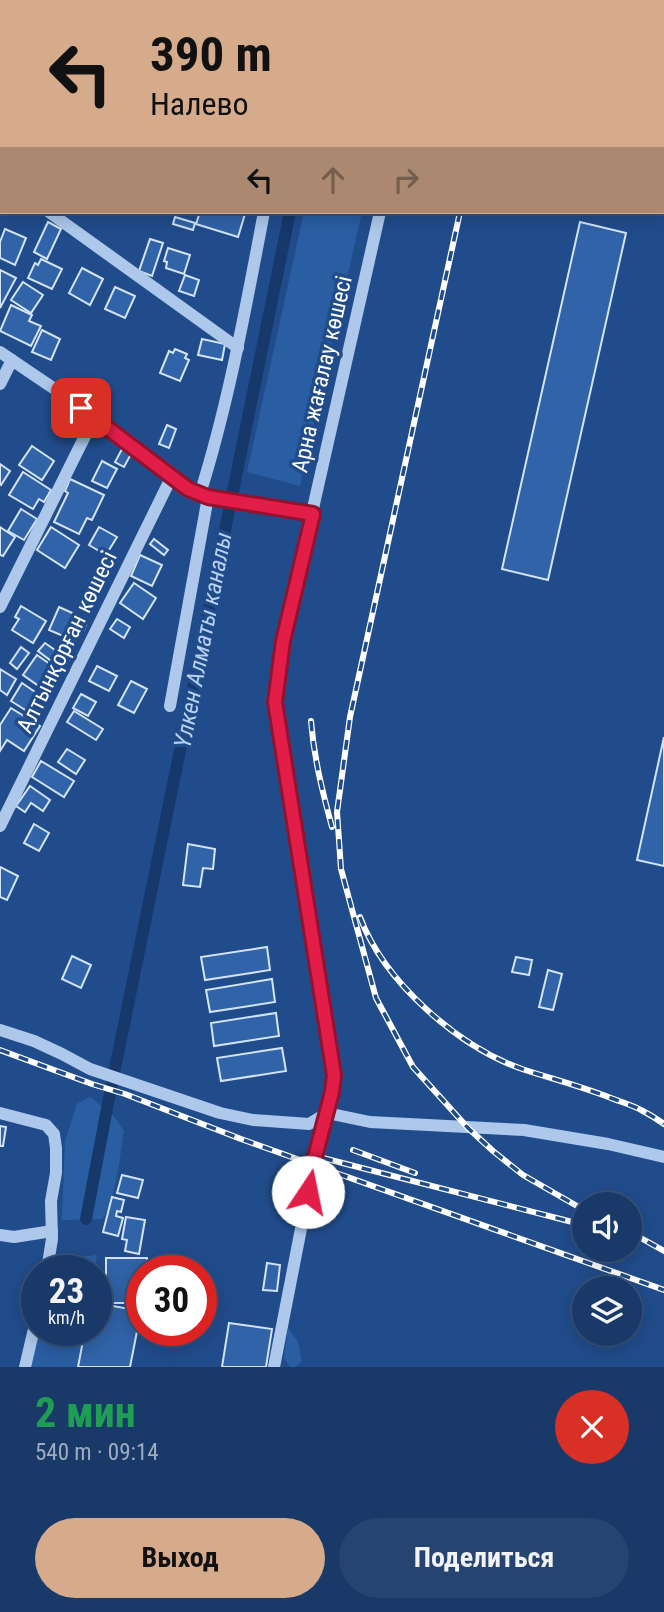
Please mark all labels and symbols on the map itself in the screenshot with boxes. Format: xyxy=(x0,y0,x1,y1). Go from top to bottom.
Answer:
street label: Арна жағалау көшесі xyxy=(286,273,358,475)
pin xyxy=(51,378,111,438)
water label: Үлкен Алматы каналы xyxy=(168,530,238,750)
street label: Алтынқорған көшесі xyxy=(11,547,123,737)
position arrow xyxy=(271,1155,345,1229)
speed limit sign: 30 xyxy=(126,1255,217,1346)

